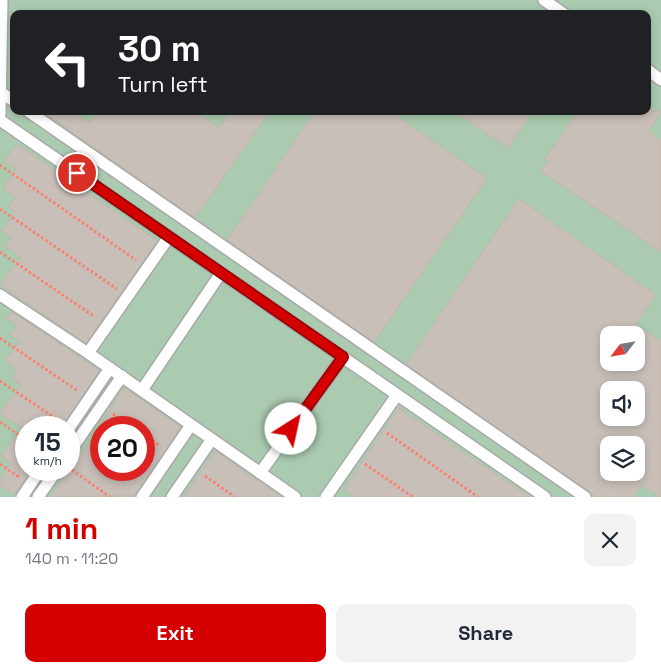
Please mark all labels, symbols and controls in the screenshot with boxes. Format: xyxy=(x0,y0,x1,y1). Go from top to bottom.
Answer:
text: 30 m xyxy=(118,27,201,71)
icon: left xyxy=(35,30,100,95)
text: Turn left xyxy=(118,70,208,98)
pin xyxy=(56,152,98,194)
icon: arrive xyxy=(63,159,91,187)
north arrow xyxy=(600,326,645,371)
map controls xyxy=(600,326,645,481)
button: sound xyxy=(600,381,645,426)
position arrow xyxy=(264,402,316,454)
speed limit sign: 20 xyxy=(90,416,155,481)
text: 15 xyxy=(34,426,61,458)
button: layers xyxy=(600,436,645,481)
text: km/h xyxy=(33,453,62,469)
text: 1 min xyxy=(25,509,98,548)
button: close xyxy=(584,514,636,566)
text: 140 m · 11:20 xyxy=(25,548,118,569)
button: Exit xyxy=(25,604,326,662)
button: Share xyxy=(336,604,636,662)

